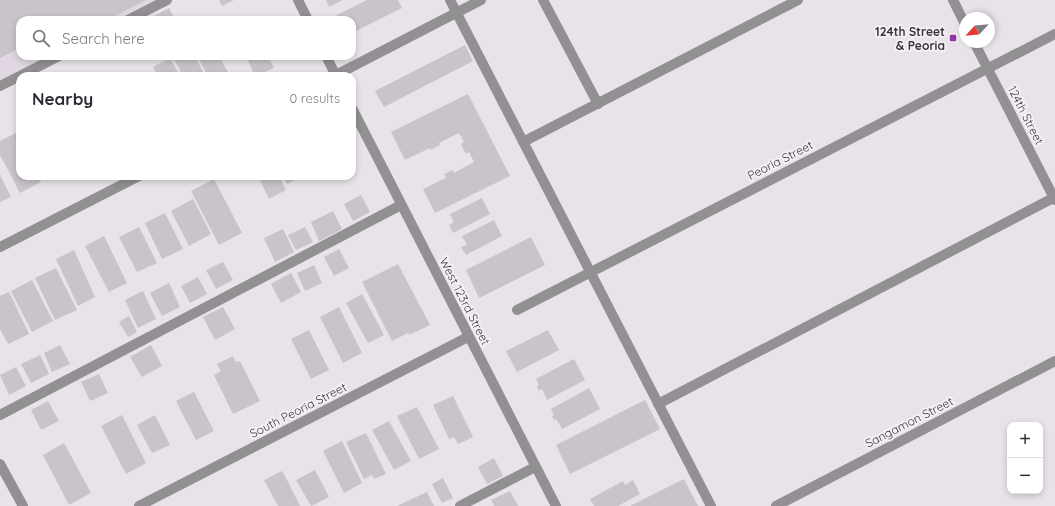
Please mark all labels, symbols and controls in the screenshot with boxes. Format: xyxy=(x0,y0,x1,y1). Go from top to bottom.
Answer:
north arrow xyxy=(959,12,995,48)
search box xyxy=(16,16,356,60)
place label: 124th Street & Peoria xyxy=(875,24,945,53)
icon: search xyxy=(30,27,52,49)
text: Search here xyxy=(62,29,145,48)
marker: 124th Street & Peoria xyxy=(948,33,958,43)
street label: 124th Street xyxy=(1005,83,1047,147)
text: Nearby xyxy=(32,88,93,109)
text: 0 results xyxy=(289,90,340,106)
street label: Peoria Street xyxy=(745,137,815,183)
street label: West 123rd Street xyxy=(436,255,494,347)
street label: South Peoria Street xyxy=(247,379,349,441)
street label: Sangamon Street xyxy=(862,393,956,451)
map controls xyxy=(1007,422,1043,494)
button: + xyxy=(1007,422,1043,458)
button: − xyxy=(1007,458,1043,494)

